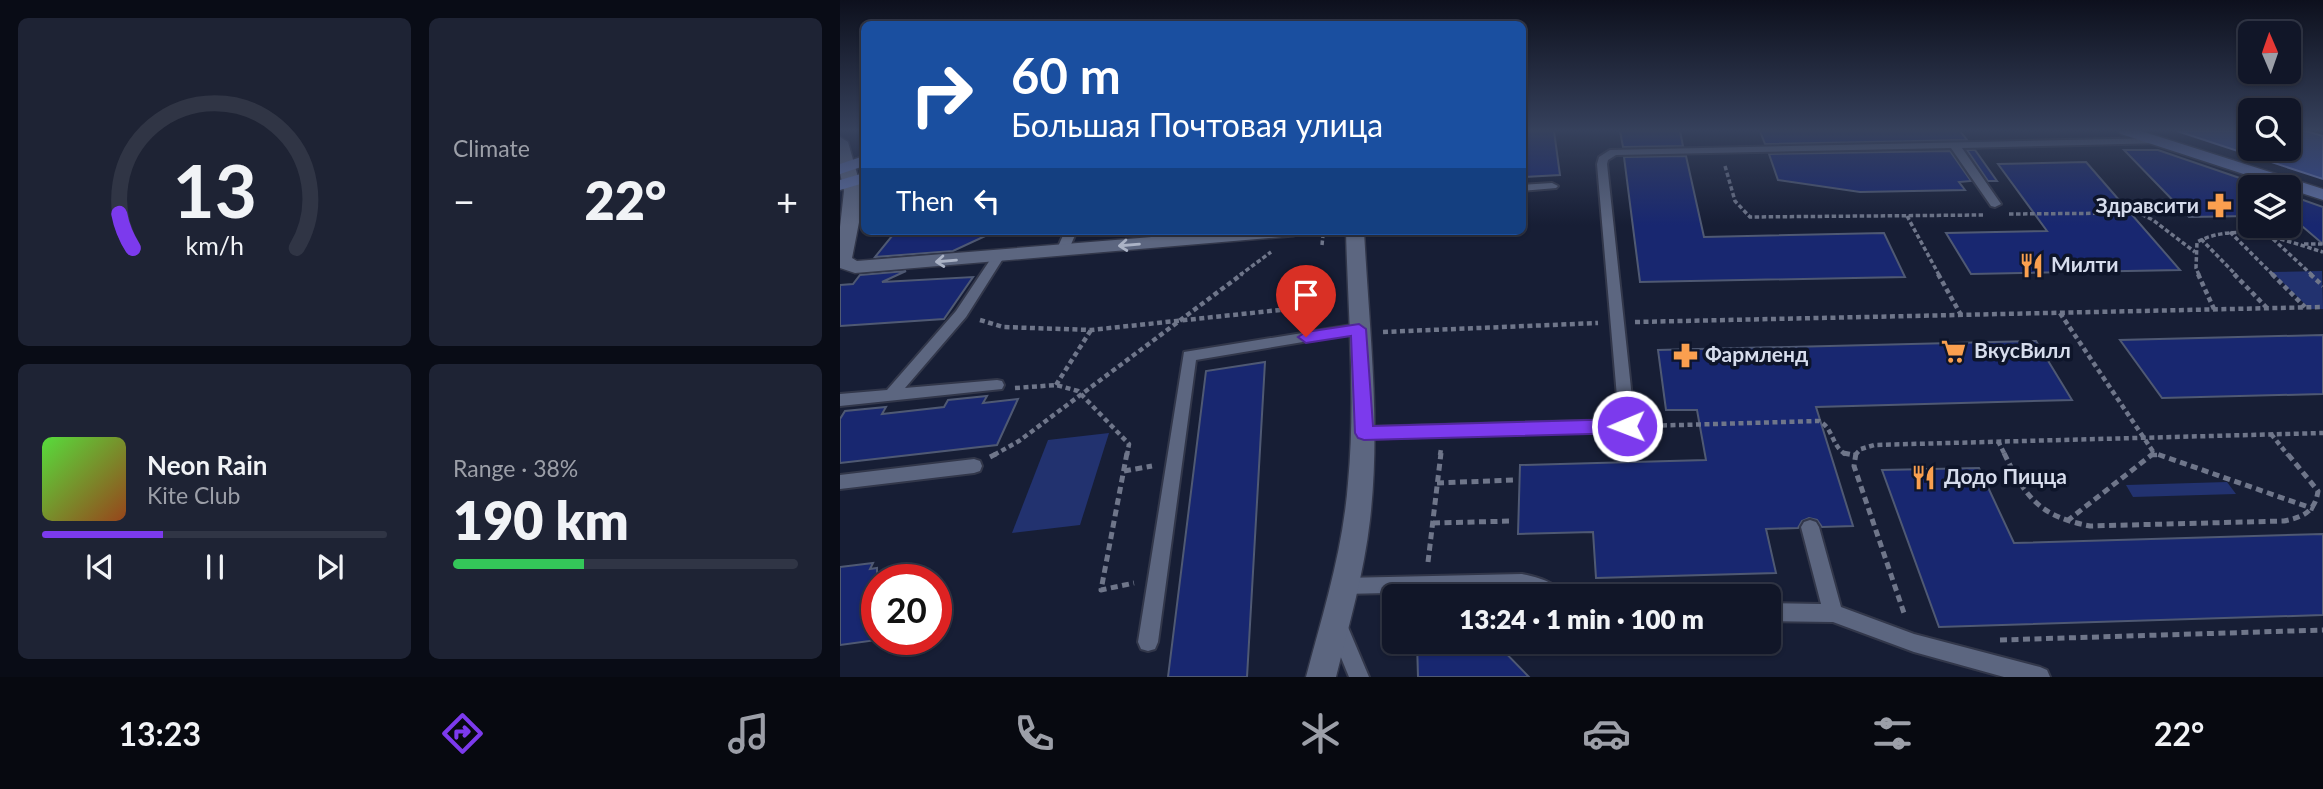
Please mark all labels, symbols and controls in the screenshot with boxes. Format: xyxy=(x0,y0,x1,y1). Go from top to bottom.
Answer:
north arrow xyxy=(2238,21,2301,84)
map controls xyxy=(2238,21,2301,238)
text: 60 m xyxy=(1011,46,1121,104)
icon: right xyxy=(896,49,987,140)
button: search xyxy=(2238,98,2301,161)
text: Большая Почтовая улица xyxy=(1011,105,1383,144)
text: Climate xyxy=(453,134,530,162)
text: 13 xyxy=(172,146,257,234)
text: 22° xyxy=(585,169,666,231)
button: layers xyxy=(2238,175,2301,238)
text: − xyxy=(453,178,475,224)
text: + xyxy=(776,178,798,224)
icon: left xyxy=(968,182,1006,220)
text: Then xyxy=(896,185,954,217)
place label: Здравсити xyxy=(2095,192,2199,217)
pharmacy icon: Здравсити xyxy=(2205,192,2233,220)
text: km/h xyxy=(185,230,244,260)
one-way arrow xyxy=(1118,239,1140,252)
restaurant icon: Милти xyxy=(2017,251,2045,279)
place label: Милти xyxy=(2051,251,2119,276)
one-way arrow xyxy=(935,255,957,268)
pin xyxy=(1276,265,1336,337)
icon: arrive xyxy=(1287,276,1325,314)
supermarket icon: ВкусВилл xyxy=(1940,337,1968,365)
place label: ВкусВилл xyxy=(1974,337,2071,362)
pharmacy icon: Фармленд xyxy=(1671,341,1699,369)
place label: Фармленд xyxy=(1705,341,1808,366)
position arrow xyxy=(1590,389,1664,463)
text: Neon Rain xyxy=(147,449,267,481)
text: Range · 38% xyxy=(453,454,578,482)
restaurant icon: Додо Пицца xyxy=(1910,463,1938,491)
place label: Додо Пицца xyxy=(1944,463,2067,488)
text: Kite Club xyxy=(147,481,240,509)
text: 190 km xyxy=(453,489,629,551)
icon: previous xyxy=(81,548,119,586)
icon: pause xyxy=(196,548,234,586)
icon: next xyxy=(311,548,349,586)
speed limit sign: 20 xyxy=(861,564,952,655)
text: 13:24 · 1 min · 100 m xyxy=(1459,603,1704,635)
icon: directions xyxy=(438,709,487,758)
icon: music xyxy=(724,709,773,758)
icon: phone xyxy=(1010,709,1059,758)
icon: climate xyxy=(1296,709,1345,758)
icon: car xyxy=(1582,709,1631,758)
icon: filters xyxy=(1868,709,1917,758)
text: 13:23 xyxy=(119,714,201,753)
text: 22° xyxy=(2154,714,2204,753)

